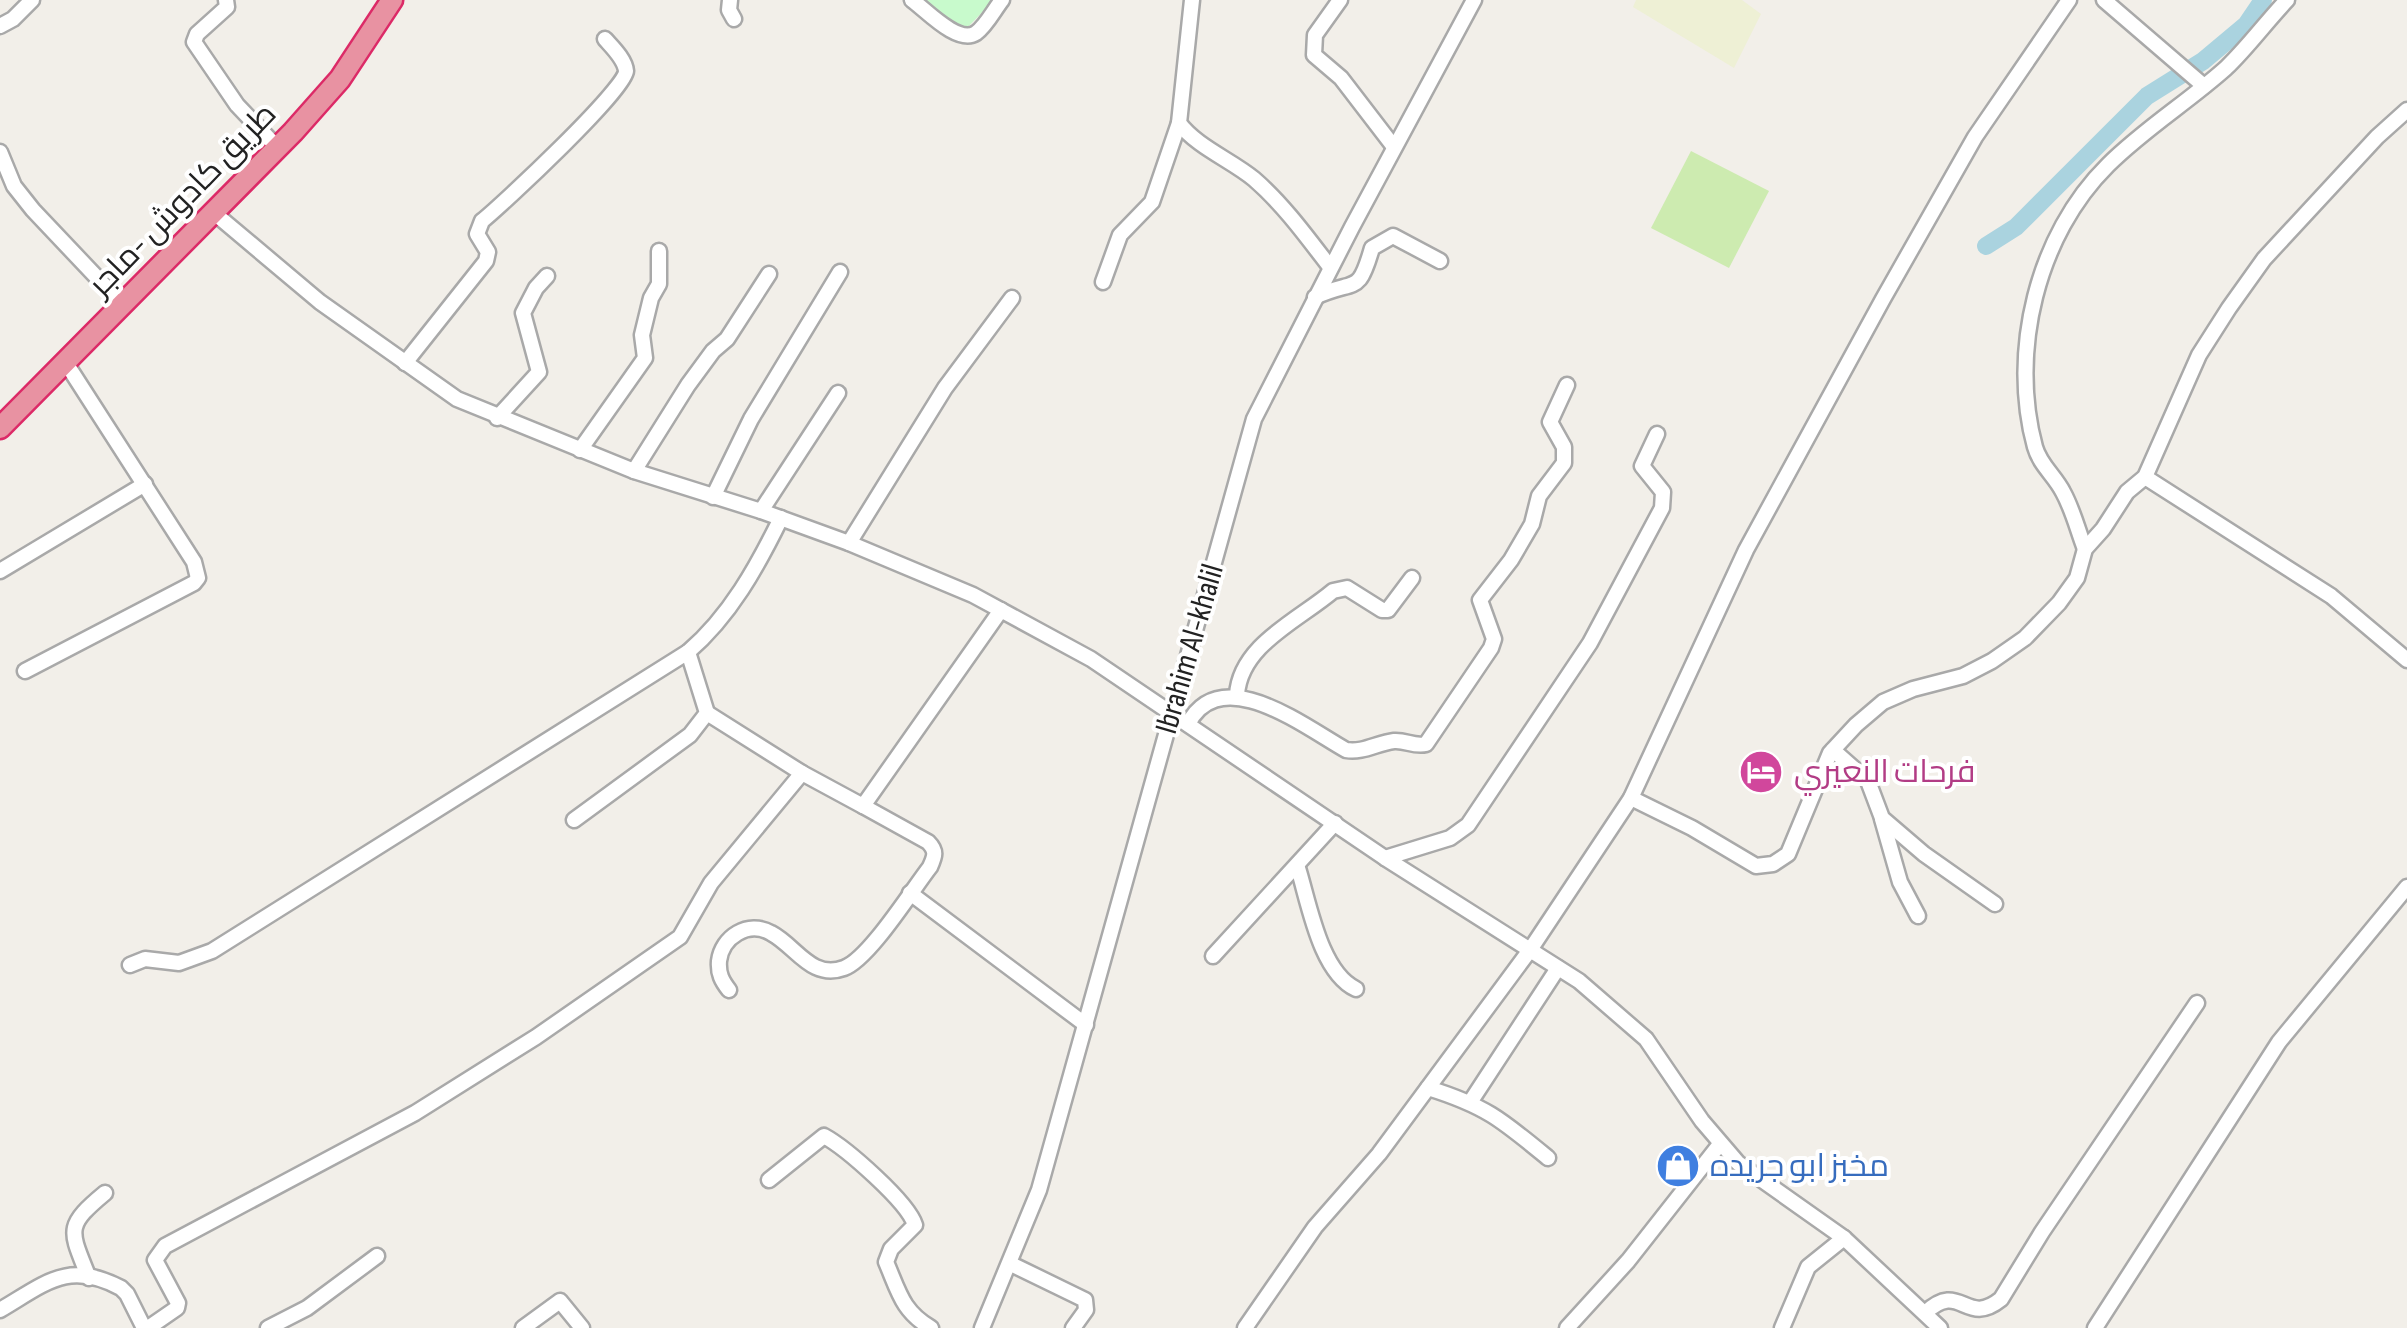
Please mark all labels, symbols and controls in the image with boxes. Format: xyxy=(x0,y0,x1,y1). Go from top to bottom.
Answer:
street label: طريق كادوش -ماجر xyxy=(80,95,285,306)
street label: Ibrahim Al-khalil xyxy=(1147,560,1233,738)
hotel icon: فرحات النعيري xyxy=(1738,749,1784,795)
place label: فرحات النعيري xyxy=(1794,753,1975,796)
shop icon: مخبز ابو جريده xyxy=(1655,1143,1701,1189)
place label: مخبز ابو جريده xyxy=(1710,1147,1889,1186)

